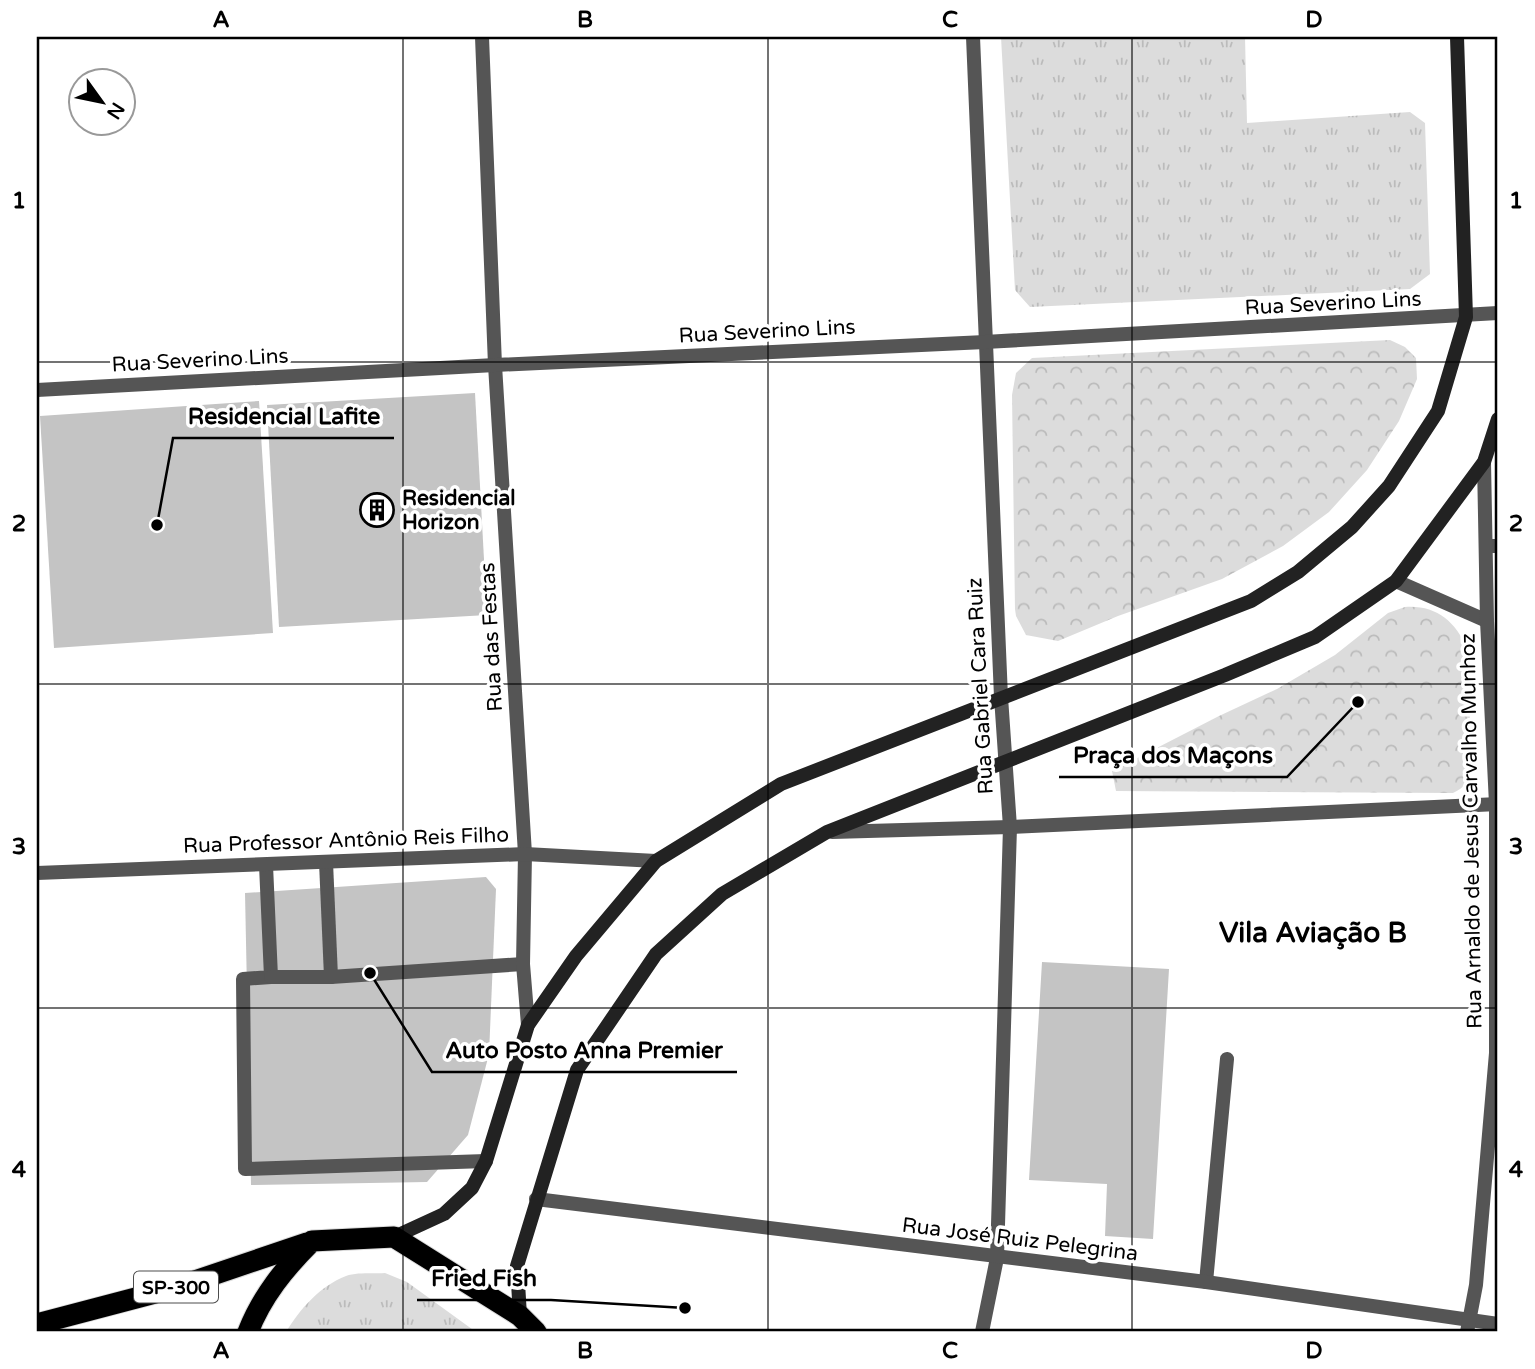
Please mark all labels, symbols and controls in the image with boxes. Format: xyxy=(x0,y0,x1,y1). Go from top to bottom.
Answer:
text: A xyxy=(212,6,230,34)
text: B xyxy=(577,6,593,34)
text: C xyxy=(942,6,958,34)
text: D xyxy=(1305,6,1323,34)
north arrow xyxy=(66,66,136,136)
text: N xyxy=(102,98,129,123)
text: 1 xyxy=(12,187,26,215)
text: 1 xyxy=(1509,187,1523,215)
street label: Rua Severino Lins xyxy=(1244,286,1422,321)
street label: Rua Severino Lins xyxy=(678,314,856,349)
street label: Rua Severino Lins xyxy=(111,343,289,378)
callout: Residencial Lafite xyxy=(173,394,394,438)
text: Residencial Lafite xyxy=(188,403,380,431)
place label: Residencial Horizon xyxy=(402,486,516,535)
building icon: Residencial Horizon xyxy=(358,491,396,529)
text: 2 xyxy=(12,510,26,538)
text: 2 xyxy=(1509,510,1523,538)
street label: Rua das Festas xyxy=(475,562,508,712)
street label: Rua Gabriel Cara Ruiz xyxy=(962,577,999,795)
street label: Rua Arnaldo de Jesus Carvalho Munhoz xyxy=(1456,633,1487,1029)
callout: Praça dos Maçons xyxy=(1059,733,1287,777)
text: Praça dos Maçons xyxy=(1073,742,1273,770)
street label: Rua Professor Antônio Reis Filho xyxy=(183,822,509,859)
text: 3 xyxy=(12,833,26,861)
text: 3 xyxy=(1509,833,1523,861)
district label: Vila Aviação B xyxy=(1219,916,1407,950)
callout: Auto Posto Anna Premier xyxy=(432,1028,737,1072)
text: Auto Posto Anna Premier xyxy=(445,1037,724,1065)
text: 4 xyxy=(12,1156,27,1184)
text: 4 xyxy=(1509,1156,1524,1184)
street label: Rua José Ruiz Pelegrina xyxy=(900,1213,1139,1266)
callout: Fried Fish xyxy=(417,1256,551,1300)
text: Fried Fish xyxy=(431,1265,537,1293)
road number: SP-300 xyxy=(134,1272,218,1302)
text: A xyxy=(212,1337,230,1365)
text: B xyxy=(577,1337,593,1365)
text: C xyxy=(942,1337,958,1365)
text: D xyxy=(1305,1337,1323,1365)

